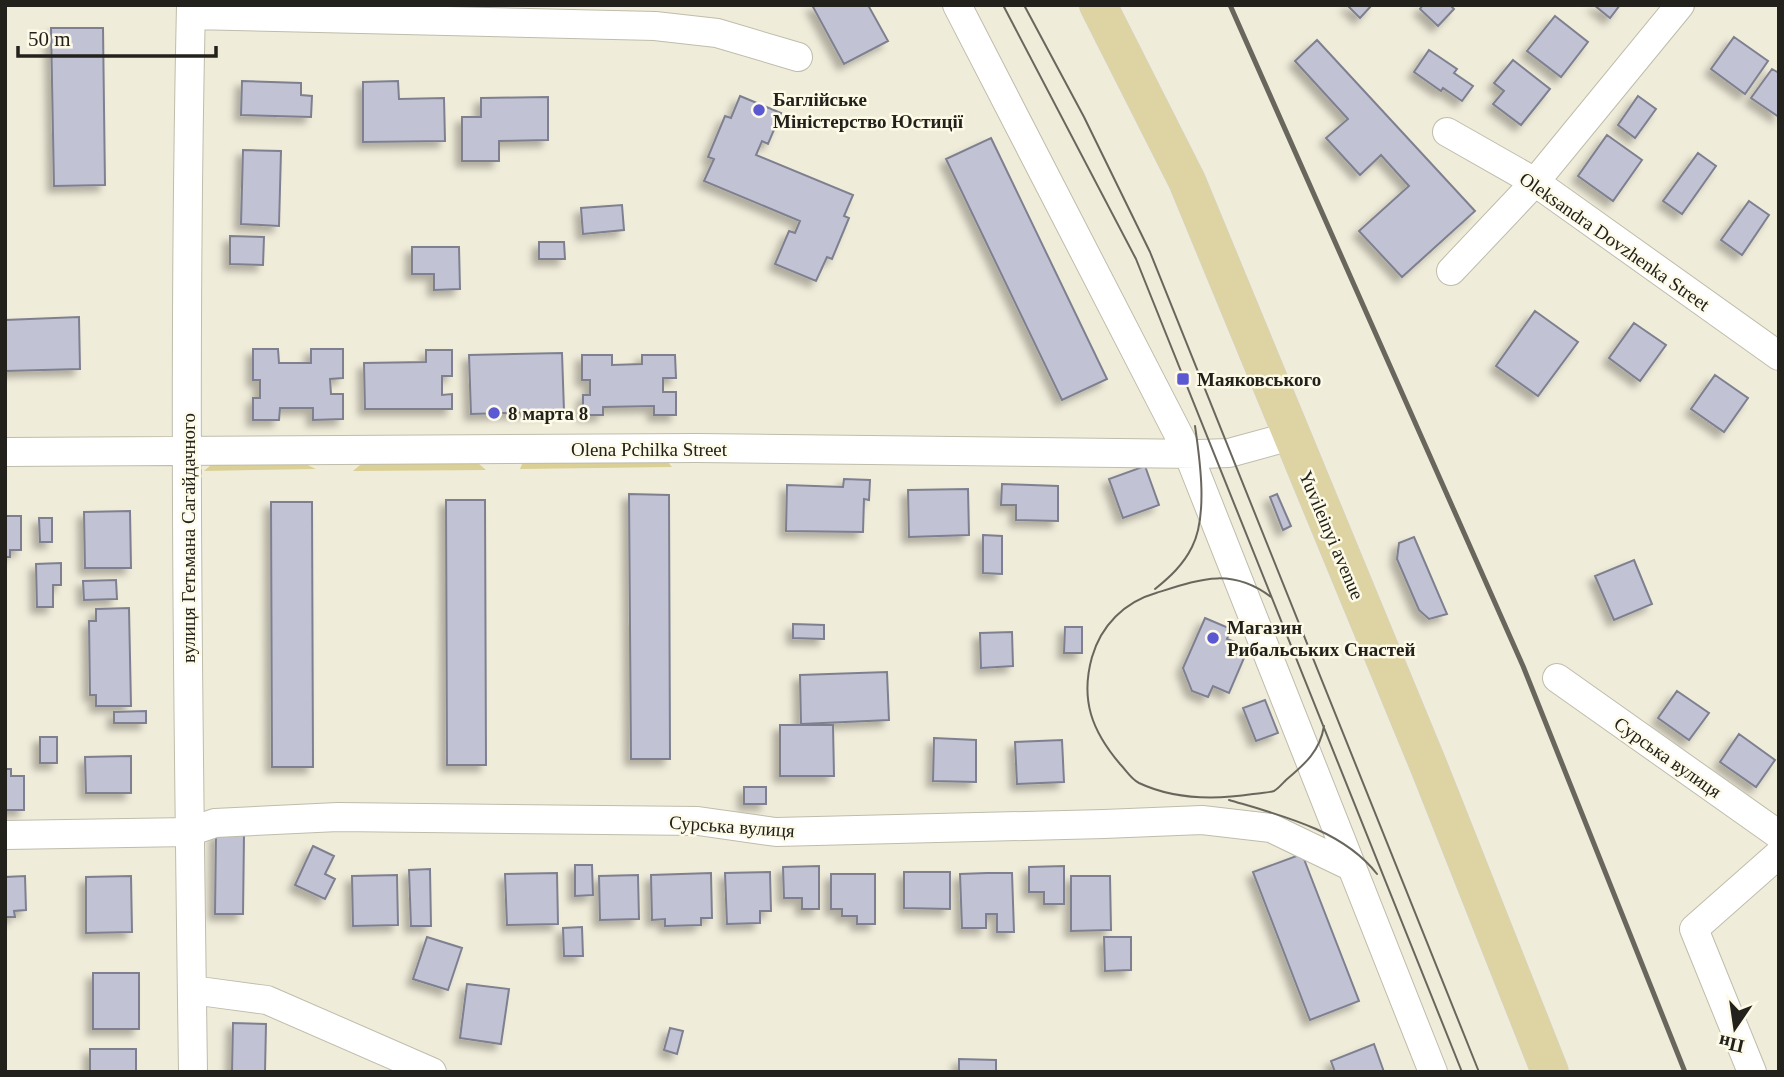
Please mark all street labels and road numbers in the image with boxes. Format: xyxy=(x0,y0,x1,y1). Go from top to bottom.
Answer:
street label: Oleksandra Dovzhenka Street xyxy=(1516,168,1714,315)
street label: вулиця Гетьмана Сагайдачного xyxy=(178,413,199,663)
street label: Olena Pchilka Street xyxy=(571,439,728,460)
street label: Yuvileinyi avenue xyxy=(1295,468,1368,603)
street label: Сурська вулиця xyxy=(1610,713,1726,802)
street label: Сурська вулиця xyxy=(668,812,796,841)

